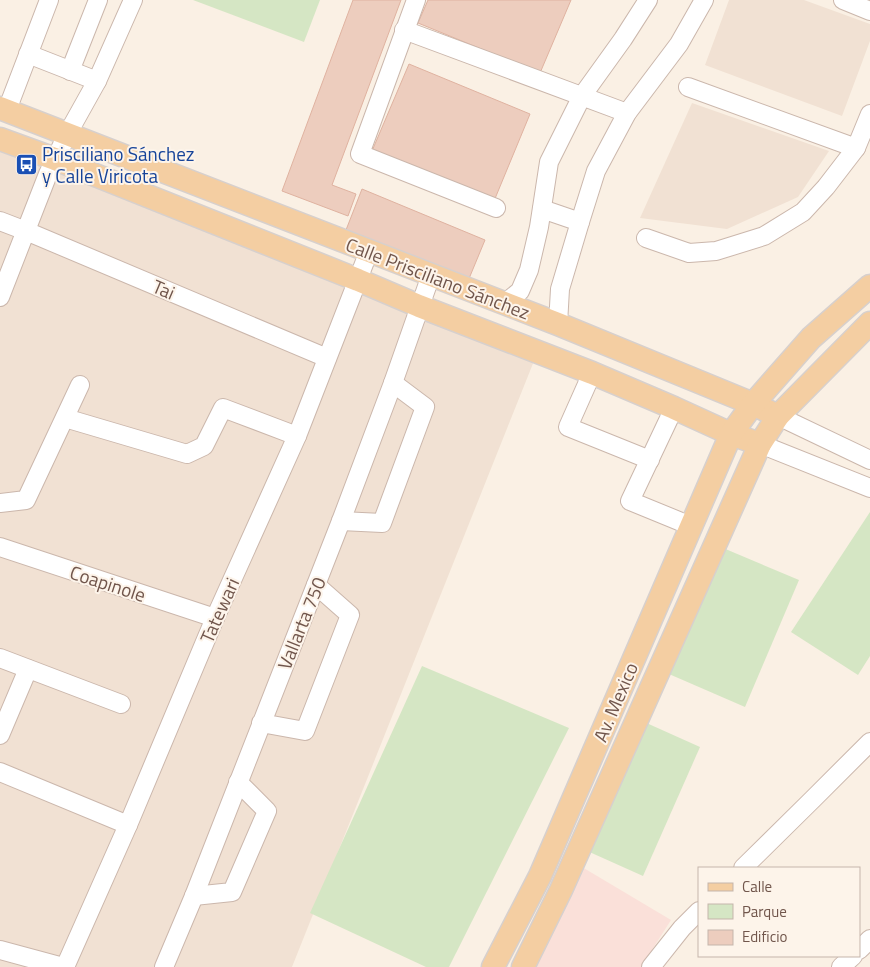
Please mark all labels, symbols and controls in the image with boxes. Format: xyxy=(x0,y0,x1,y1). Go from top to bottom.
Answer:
place label: Prisciliano Sánchez y Calle Viricota xyxy=(42,139,195,190)
bus stop icon: Prisciliano Sánchez y Calle Viricota xyxy=(14,152,38,176)
street label: Calle Prisciliano Sánchez xyxy=(342,230,534,326)
street label: Tai xyxy=(148,271,180,307)
street label: Coapinole xyxy=(66,557,150,609)
street label: Vallarta 750 xyxy=(269,572,333,674)
street label: Tatewari xyxy=(192,573,246,647)
street label: Av. Mexico xyxy=(585,658,645,746)
legend xyxy=(698,867,860,957)
text: Calle xyxy=(742,875,772,898)
text: Parque xyxy=(742,900,787,923)
text: Edificio xyxy=(742,925,787,948)

